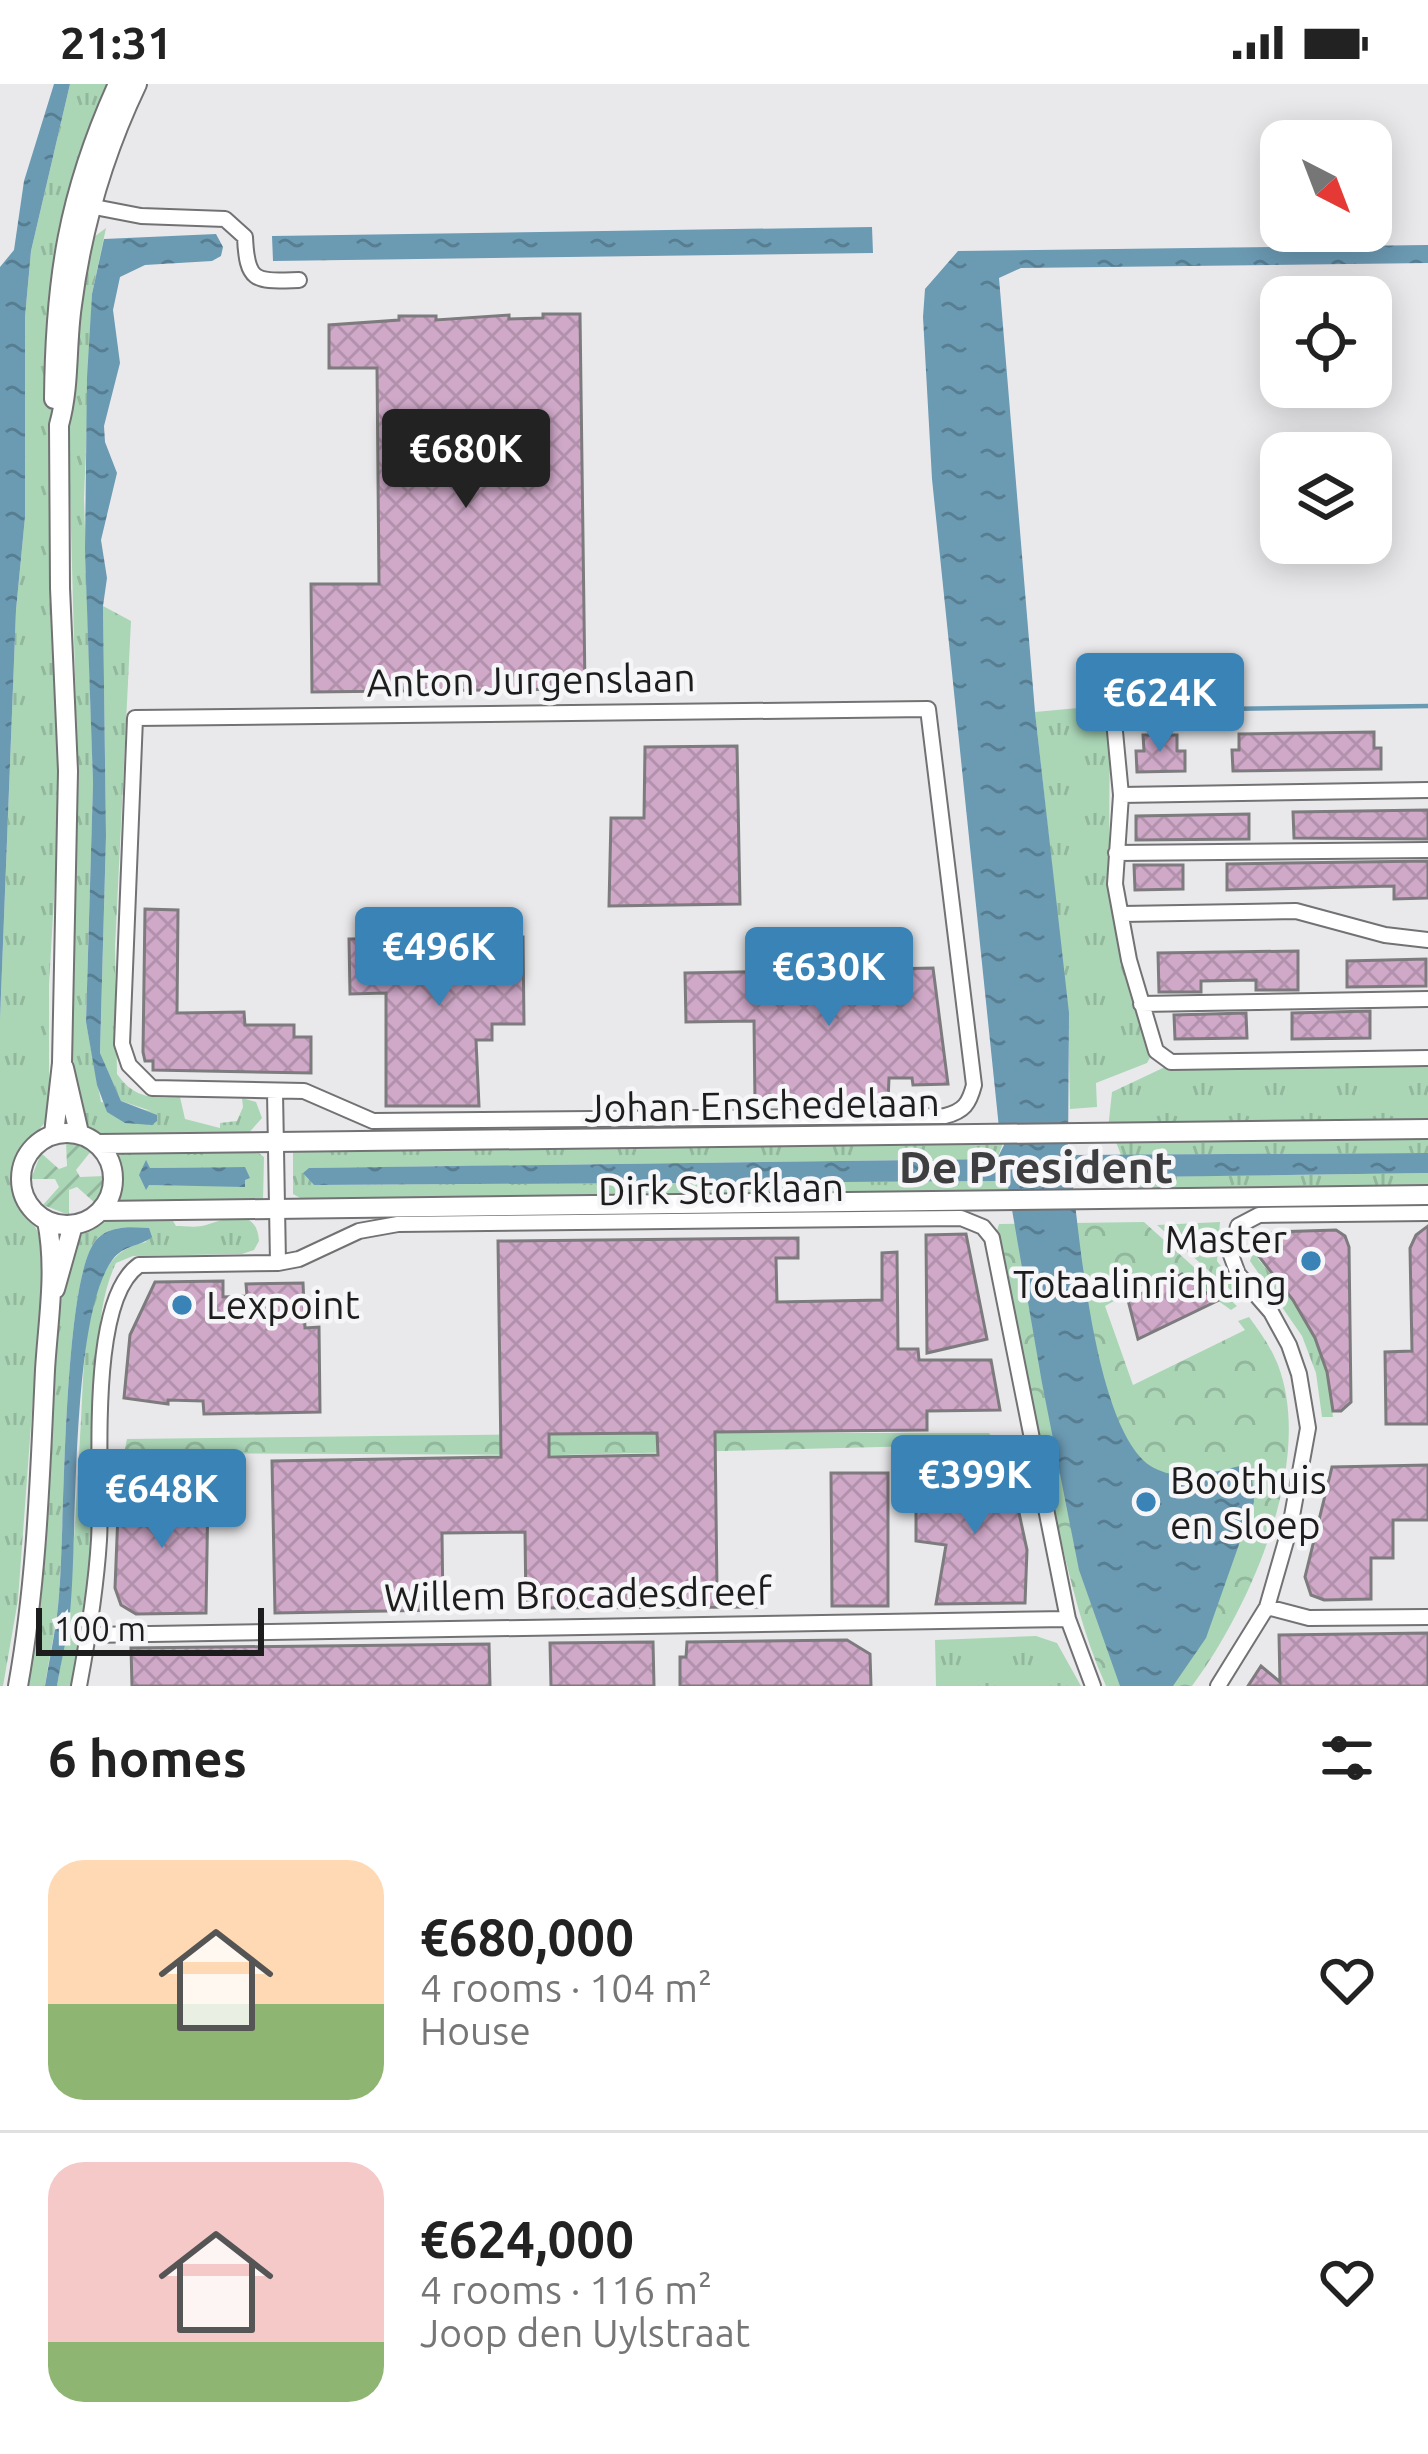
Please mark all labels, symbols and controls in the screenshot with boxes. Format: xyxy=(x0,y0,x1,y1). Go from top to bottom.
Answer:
text: 21:31 xyxy=(60,17,173,68)
north arrow xyxy=(1260,120,1392,252)
map controls xyxy=(1260,120,1392,564)
button: locate xyxy=(1260,276,1392,408)
pin: €680K xyxy=(382,409,550,511)
text: €680K xyxy=(409,426,523,469)
button: layers xyxy=(1260,432,1392,564)
pin: €624K xyxy=(1076,653,1244,755)
street label: Anton Jurgenslaan xyxy=(366,655,696,704)
text: €624K xyxy=(1103,670,1217,713)
pin: €496K xyxy=(355,907,523,1009)
text: €496K xyxy=(382,924,496,967)
pin: €630K xyxy=(745,927,913,1029)
text: €630K xyxy=(772,944,886,987)
street label: Johan Enschedelaan xyxy=(584,1080,940,1129)
district label: De President xyxy=(899,1141,1173,1192)
street label: Dirk Storklaan xyxy=(598,1165,844,1212)
place label: Master Totaalinrichting xyxy=(1013,1217,1287,1305)
marker: Master Totaalinrichting xyxy=(1298,1248,1324,1274)
place label: Lexpoint xyxy=(206,1283,360,1326)
marker: Lexpoint xyxy=(169,1292,195,1318)
pin: €399K xyxy=(891,1435,1059,1537)
pin: €648K xyxy=(78,1449,246,1551)
text: €399K xyxy=(918,1452,1032,1495)
place label: Boothuis en Sloep xyxy=(1170,1458,1327,1546)
text: €648K xyxy=(105,1466,219,1509)
marker: Boothuis en Sloep xyxy=(1133,1489,1159,1515)
street label: Willem Brocadesdreef xyxy=(384,1569,773,1618)
scale bar xyxy=(36,1602,264,1655)
text: 100 m xyxy=(54,1610,146,1647)
icon: filters xyxy=(1314,1725,1380,1791)
text: 6 homes xyxy=(48,1729,247,1787)
icon: home xyxy=(144,1908,288,2052)
text: €680,000 xyxy=(420,1908,634,1966)
icon: heart xyxy=(1314,1947,1380,2013)
text: 4 rooms · 104 m² xyxy=(420,1966,712,2009)
text: House xyxy=(420,2009,531,2052)
icon: home xyxy=(144,2210,288,2354)
text: €624,000 xyxy=(420,2210,634,2268)
icon: heart xyxy=(1314,2249,1380,2315)
text: 4 rooms · 116 m² xyxy=(420,2268,712,2311)
text: Joop den Uylstraat xyxy=(420,2311,750,2354)

